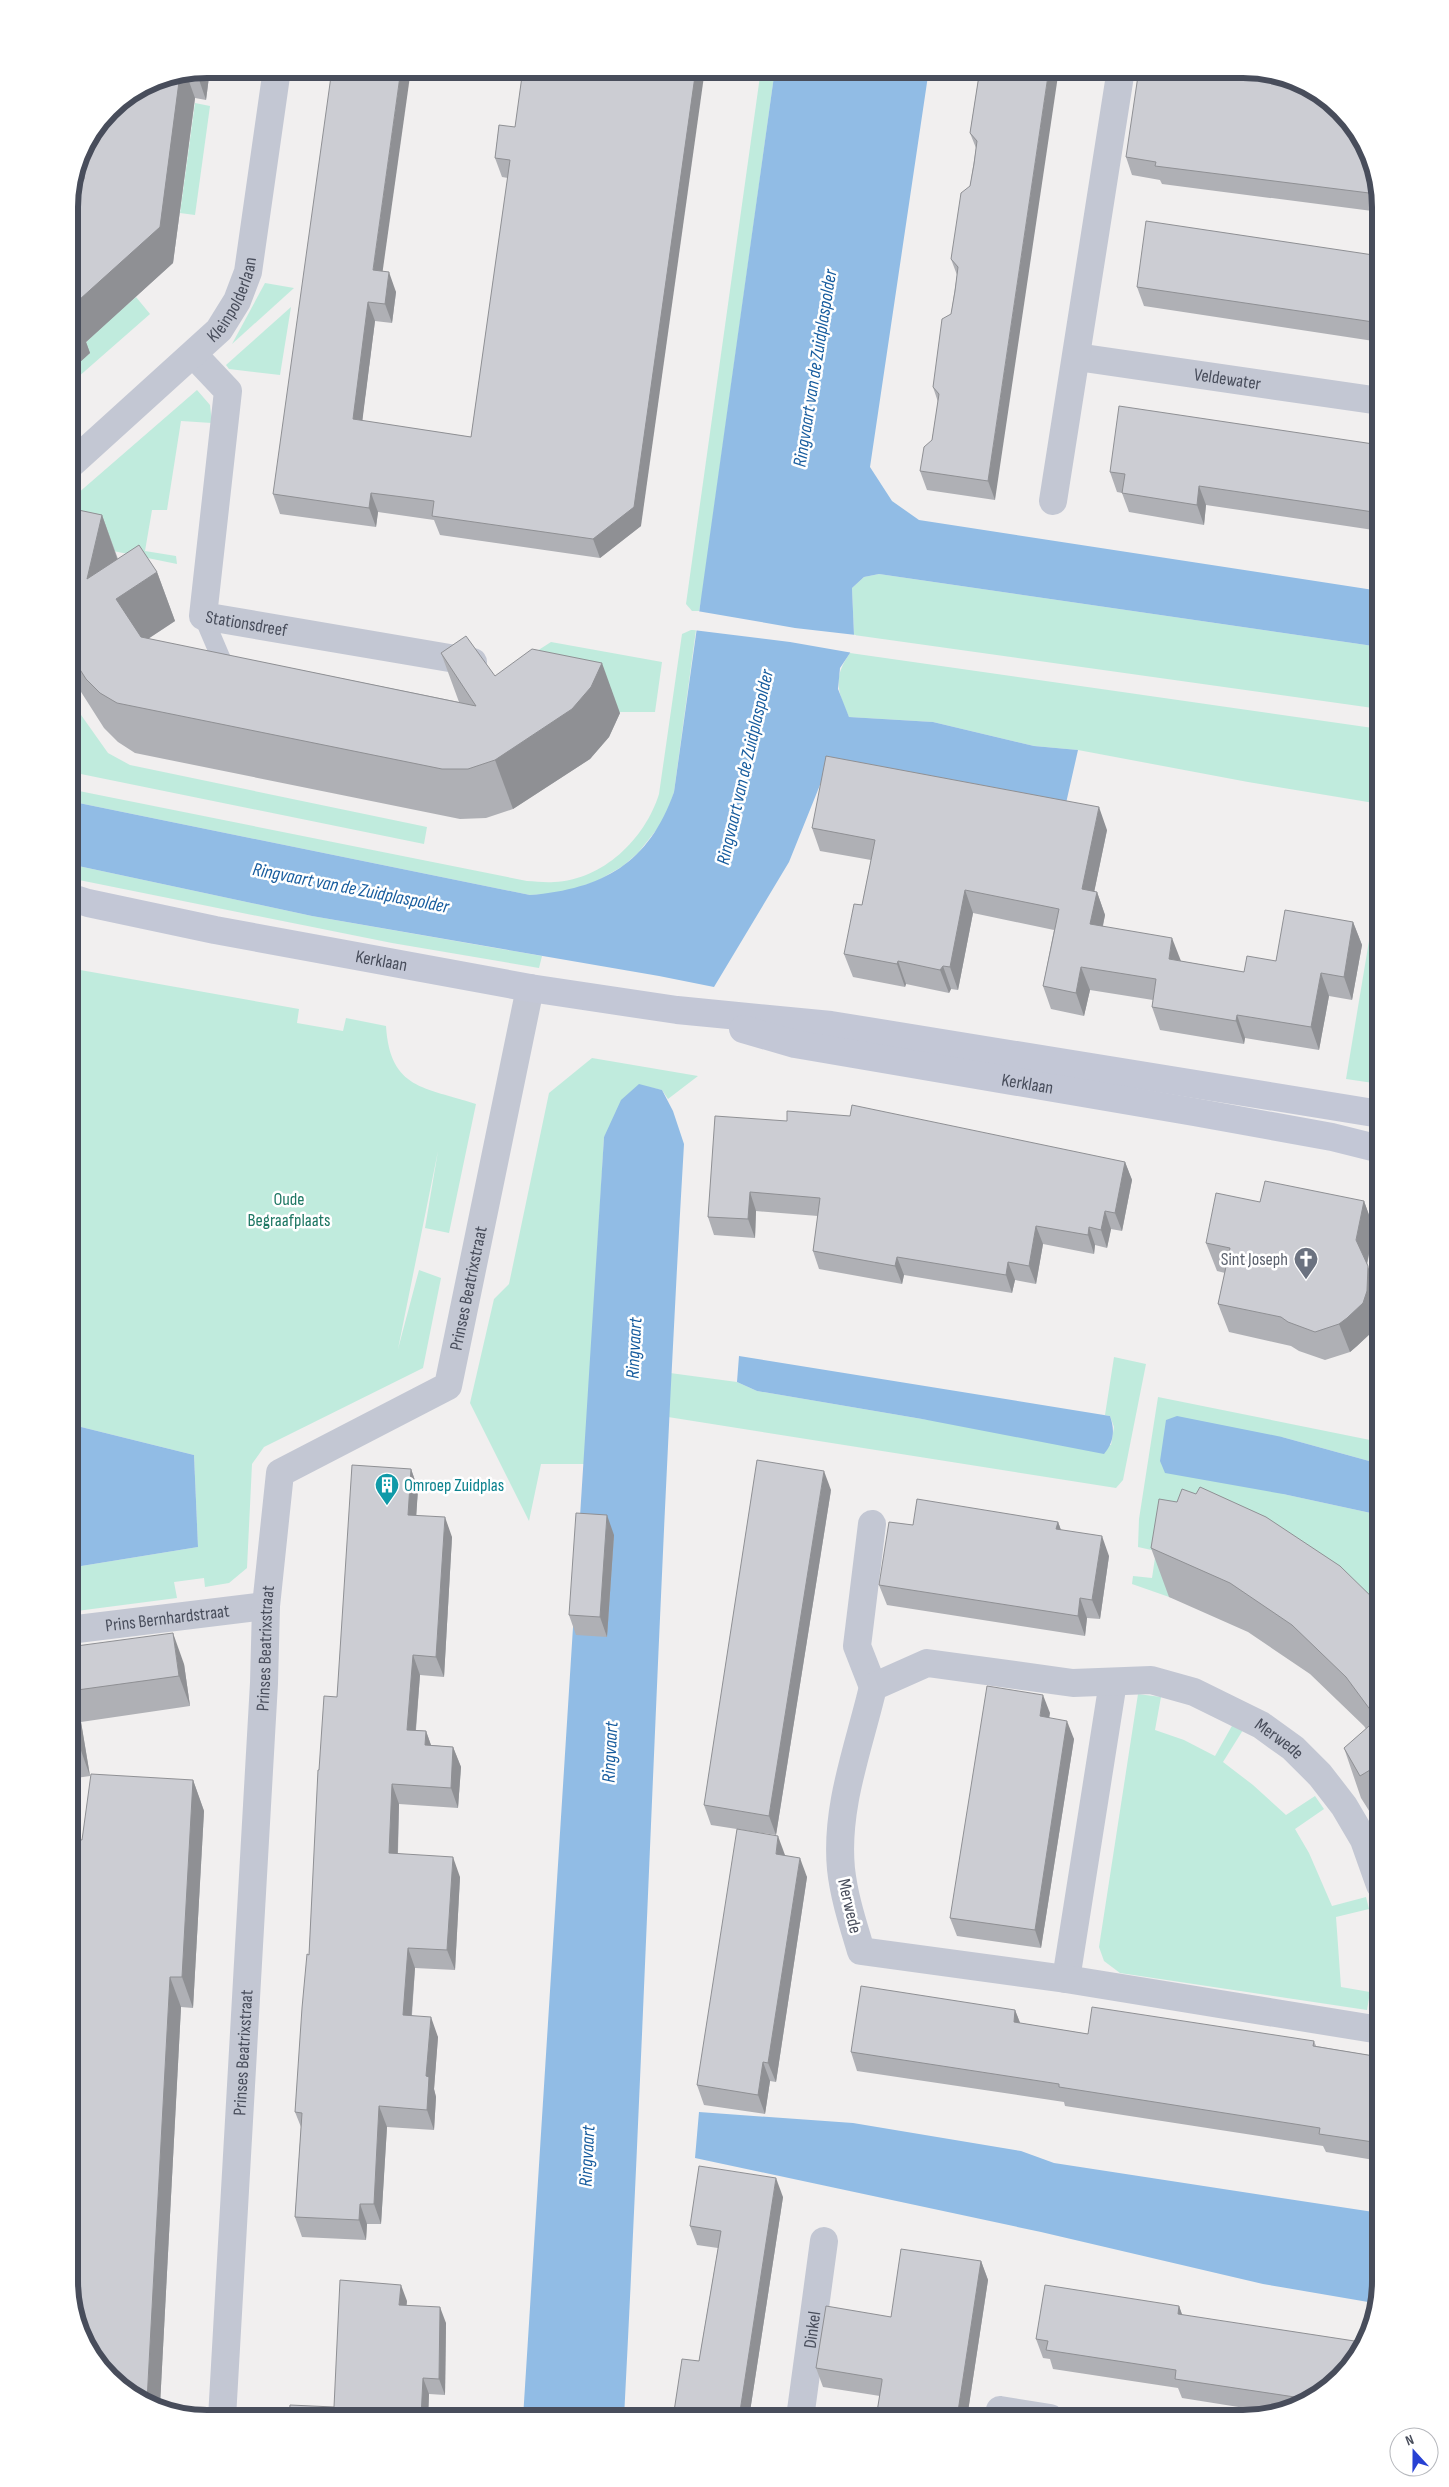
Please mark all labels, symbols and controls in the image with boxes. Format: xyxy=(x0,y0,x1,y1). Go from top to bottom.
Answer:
street label: Kleinpolderlaan xyxy=(203,256,261,347)
water label: Ringvaart van de Zuidplaspolder xyxy=(789,267,843,469)
street label: Veldewater xyxy=(1192,364,1262,395)
street label: Stationsdreef xyxy=(204,607,290,641)
water label: Ringvaart van de Zuidplaspolder xyxy=(712,667,779,867)
water label: Ringvaart van de Zuidplaspolder xyxy=(251,858,451,919)
street label: Kerklaan xyxy=(354,946,409,976)
street label: Kerklaan xyxy=(1000,1069,1055,1099)
park label: Oude Begraafplaats xyxy=(248,1189,330,1231)
street label: Prinses Beatrixstraat xyxy=(446,1224,492,1352)
church icon: Sint Joseph xyxy=(1293,1246,1319,1280)
place label: Sint Joseph xyxy=(1221,1249,1288,1270)
water label: Ringvaart xyxy=(621,1316,648,1379)
building icon: Omroep Zuidplas xyxy=(374,1472,400,1506)
place label: Omroep Zuidplas xyxy=(404,1475,504,1496)
street label: Prinses Beatrixstraat xyxy=(252,1584,279,1712)
street label: Prins Bernhardstraat xyxy=(104,1601,231,1636)
street label: Merwede xyxy=(1251,1714,1308,1764)
water label: Ringvaart xyxy=(597,1720,624,1783)
street label: Merwede xyxy=(833,1877,866,1935)
street label: Prinses Beatrixstraat xyxy=(229,1989,257,2116)
water label: Ringvaart xyxy=(574,2124,601,2187)
street label: Dinkel xyxy=(800,2310,825,2350)
north arrow xyxy=(1389,2427,1439,2477)
text: N xyxy=(1403,2431,1416,2450)

